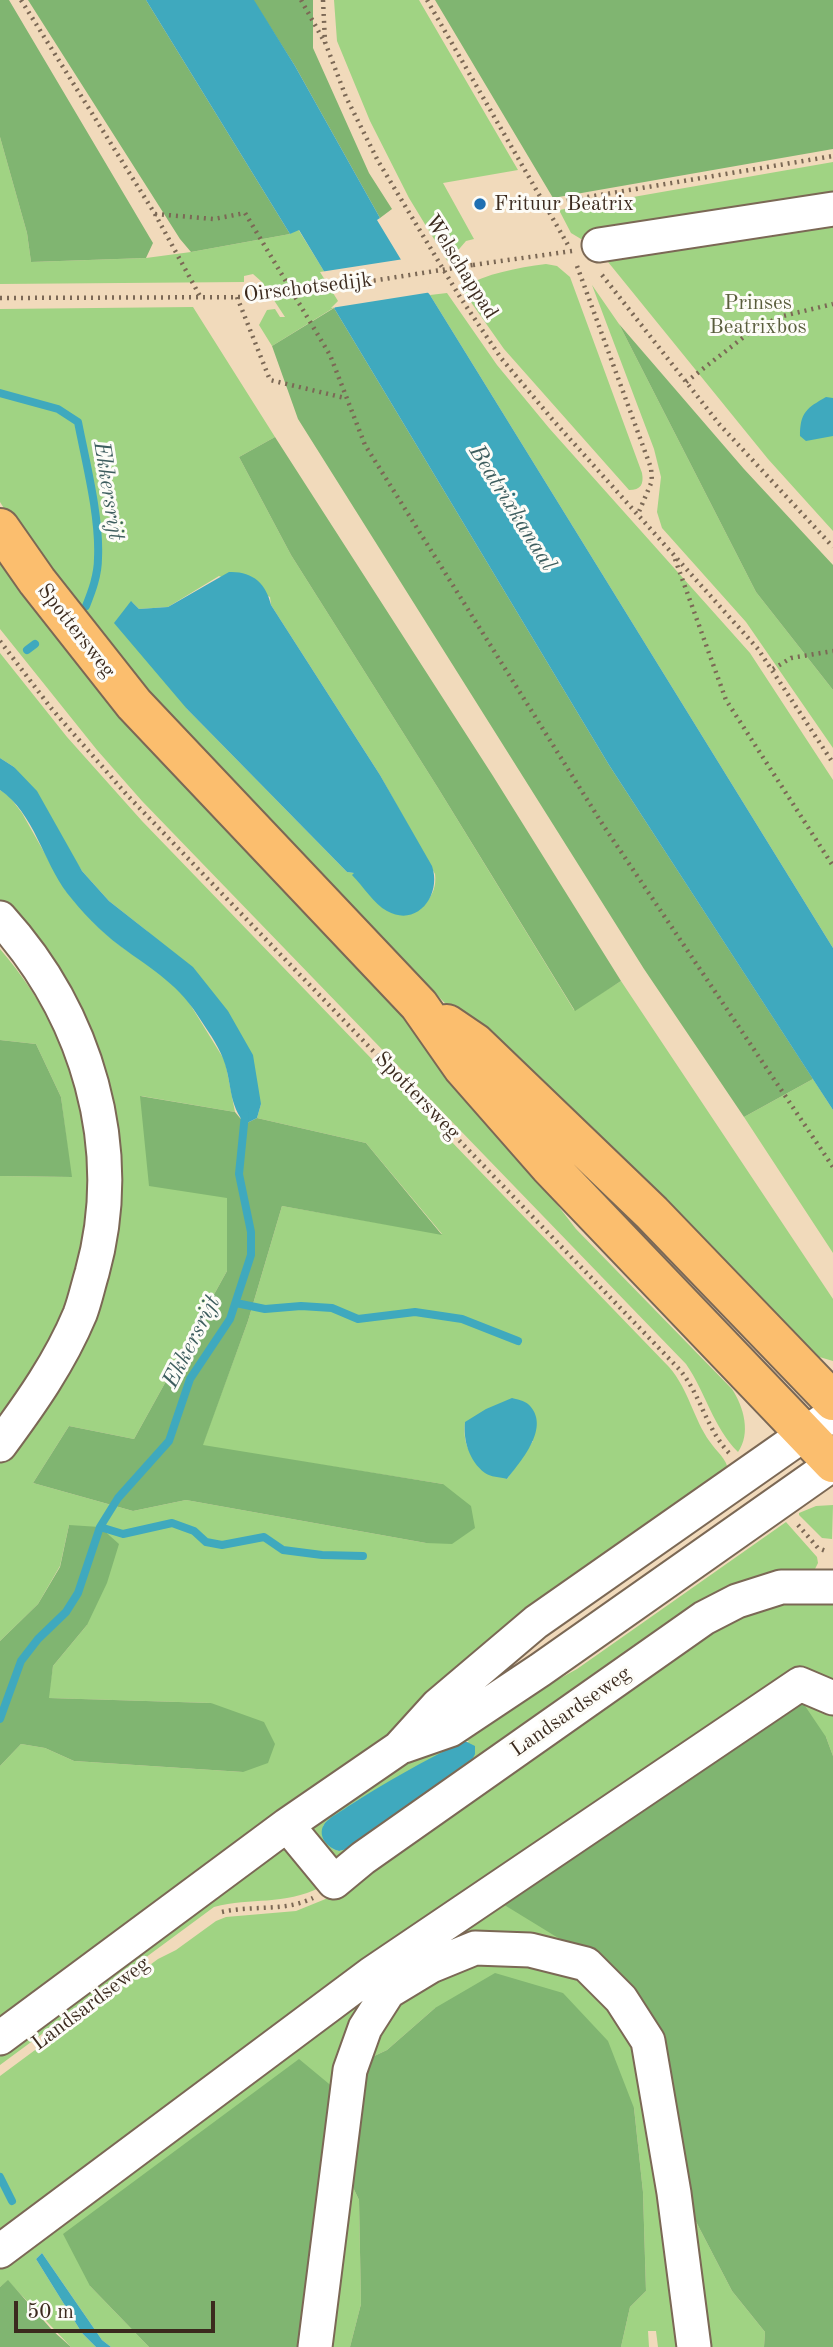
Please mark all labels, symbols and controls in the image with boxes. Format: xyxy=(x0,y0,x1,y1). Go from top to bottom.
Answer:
place label: Frituur Beatrix xyxy=(494,191,634,217)
marker: Frituur Beatrix xyxy=(472,196,488,212)
street label: Welschappad xyxy=(419,210,503,324)
street label: Oirschotsedijk xyxy=(242,268,374,308)
park label: Prinses Beatrixbos xyxy=(709,290,807,340)
water label: Ekkersrijt xyxy=(87,439,129,543)
water label: Beatrixkanaal xyxy=(462,440,562,576)
street label: Spottersweg xyxy=(31,579,121,683)
street label: Spottersweg xyxy=(369,1047,465,1145)
water label: Ekkersrijt xyxy=(157,1291,227,1393)
street label: Landsardseweg xyxy=(506,1661,636,1763)
street label: Landsardseweg xyxy=(27,1952,155,2056)
scale bar xyxy=(18,2288,219,2332)
text: 50 m xyxy=(27,2302,74,2323)

